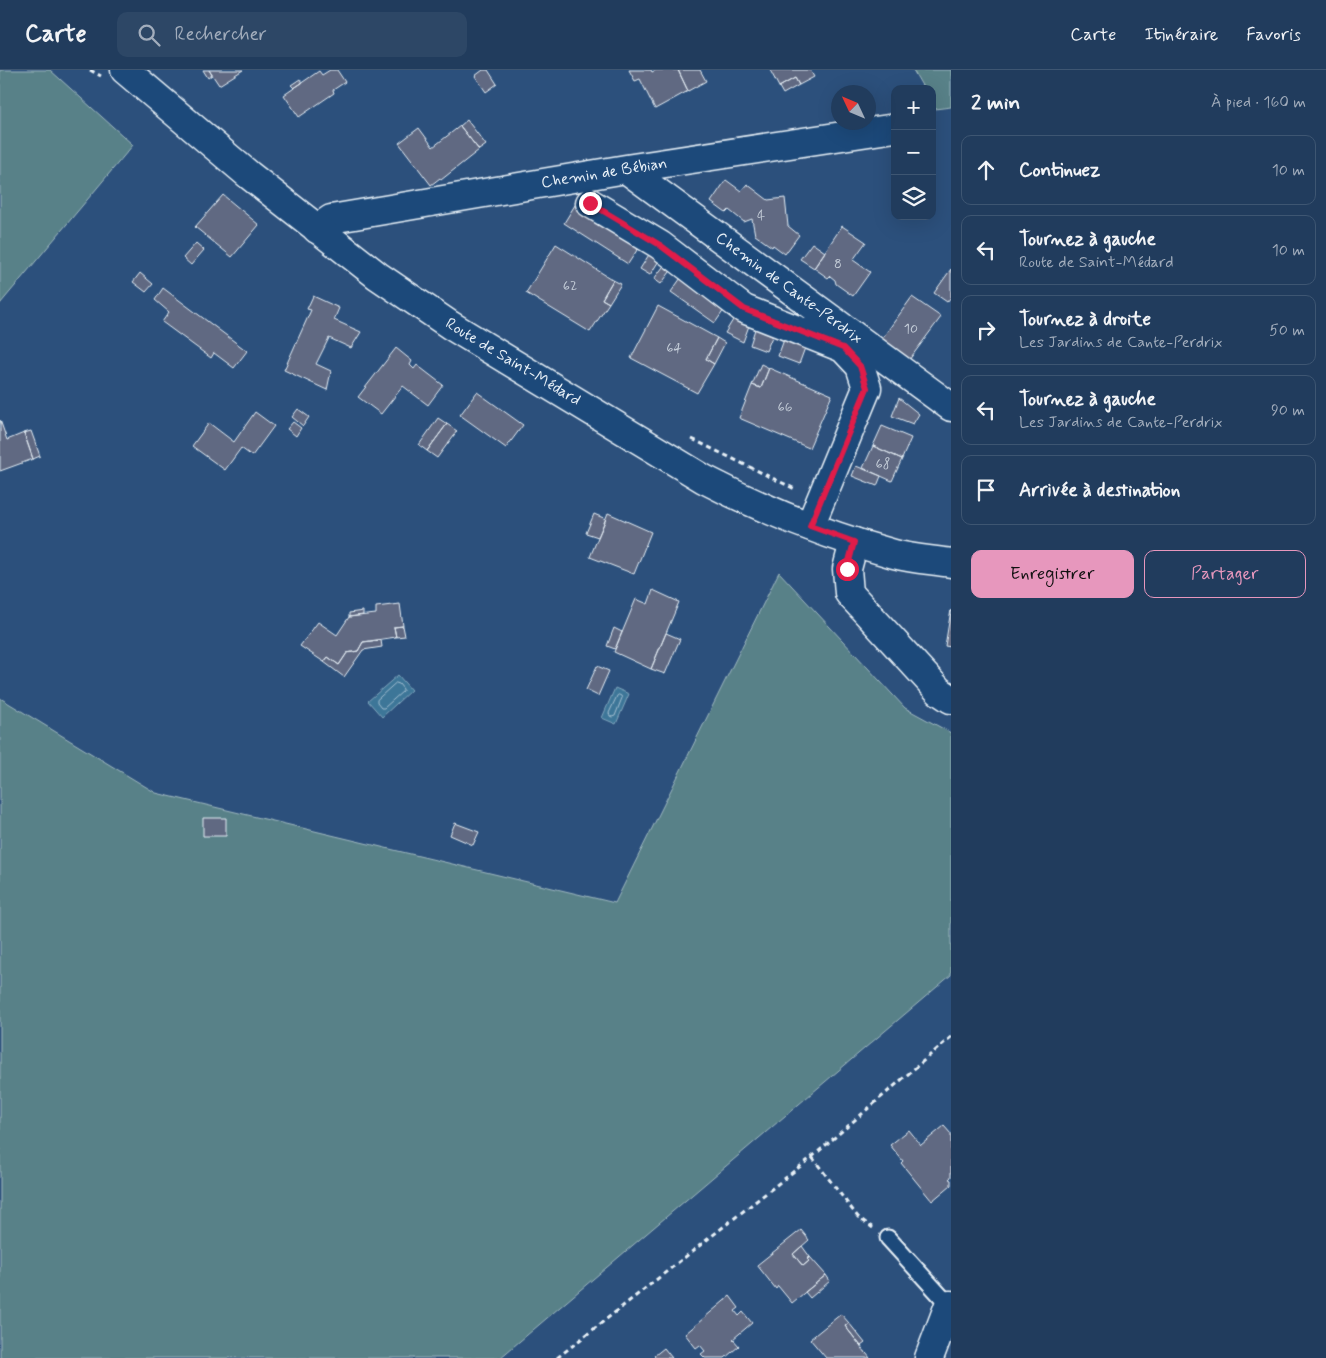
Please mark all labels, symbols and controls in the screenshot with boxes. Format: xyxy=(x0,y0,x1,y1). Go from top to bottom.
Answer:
search box xyxy=(117,12,467,57)
text: Carte xyxy=(25,19,87,50)
icon: search xyxy=(135,21,163,49)
text: Rechercher xyxy=(175,22,267,47)
text: Carte xyxy=(1070,23,1116,47)
text: Itinéraire xyxy=(1144,23,1218,47)
text: Favoris xyxy=(1246,23,1301,47)
north arrow xyxy=(831,85,876,130)
map controls xyxy=(891,85,936,220)
button: + xyxy=(891,85,936,130)
text: 2 min xyxy=(971,89,1020,117)
text: À pied · 160 m xyxy=(1211,92,1306,113)
button: − xyxy=(891,130,936,175)
street label: Chemin de Bébian xyxy=(540,153,668,193)
icon: ahead xyxy=(972,156,1000,184)
text: Continuez xyxy=(1019,158,1100,183)
text: 10 m xyxy=(1272,160,1305,181)
button: layers xyxy=(891,175,936,220)
route end xyxy=(579,192,602,215)
house number: 4 xyxy=(757,207,765,225)
street label: Chemin de Cante-Perdrix xyxy=(711,227,867,349)
text: Tournez à gauche xyxy=(1019,227,1156,252)
icon: left xyxy=(972,236,1000,264)
text: 10 m xyxy=(1272,240,1305,261)
text: Route de Saint-Médard xyxy=(1019,252,1173,273)
house number: 8 xyxy=(834,255,842,273)
house number: 62 xyxy=(563,277,577,295)
text: Tournez à droite xyxy=(1019,307,1151,332)
street label: Route de Saint-Médard xyxy=(441,313,585,411)
icon: right xyxy=(972,316,1000,344)
house number: 10 xyxy=(904,320,918,338)
text: 50 m xyxy=(1269,320,1305,341)
text: Les Jardins de Cante-Perdrix xyxy=(1019,332,1222,353)
house number: 64 xyxy=(666,339,682,357)
text: Tournez à gauche xyxy=(1019,387,1156,412)
icon: left xyxy=(972,396,1000,424)
house number: 66 xyxy=(778,398,793,416)
text: 90 m xyxy=(1271,400,1305,421)
text: Les Jardins de Cante-Perdrix xyxy=(1019,412,1222,433)
house number: 68 xyxy=(876,455,890,473)
icon: arrive xyxy=(972,476,1000,504)
text: Arrivée à destination xyxy=(1019,478,1180,503)
button: Enregistrer xyxy=(971,550,1134,598)
button: Partager xyxy=(1144,550,1306,598)
route start xyxy=(836,558,859,581)

